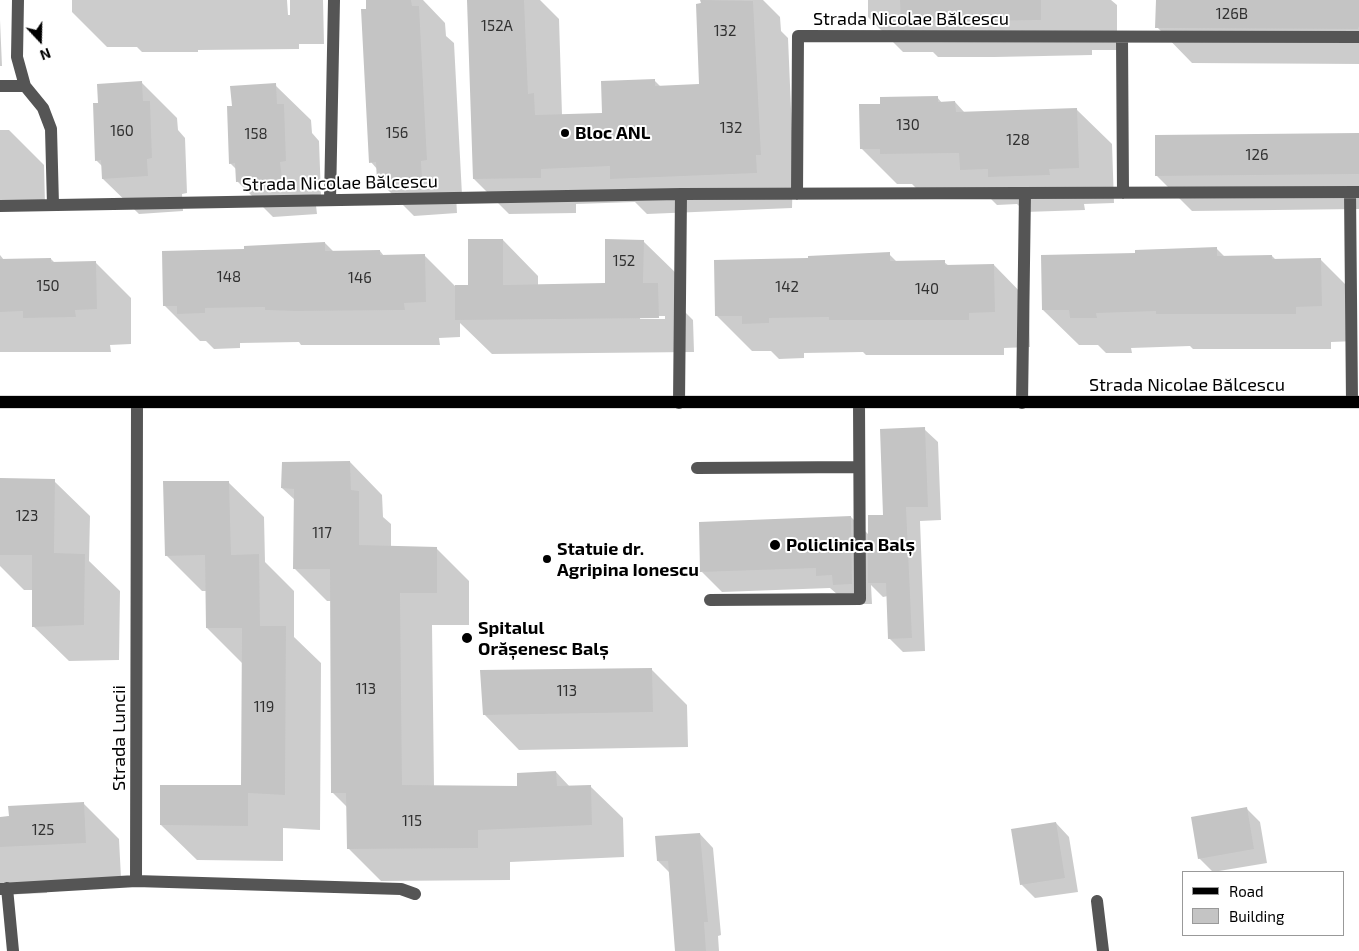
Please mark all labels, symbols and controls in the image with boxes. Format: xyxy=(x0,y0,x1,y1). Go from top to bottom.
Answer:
house number: 126B xyxy=(1216,5,1248,23)
street label: Strada Nicolae Bălcescu xyxy=(813,8,1009,30)
north arrow xyxy=(15,15,65,65)
house number: 152A xyxy=(481,17,513,35)
house number: 132 xyxy=(714,22,736,40)
text: N xyxy=(38,45,53,64)
house number: 130 xyxy=(896,116,920,134)
house number: 132 xyxy=(720,119,742,137)
house number: 160 xyxy=(110,122,134,140)
place label: Bloc ANL xyxy=(575,122,650,144)
house number: 156 xyxy=(386,124,408,142)
house number: 158 xyxy=(244,125,268,143)
marker: Bloc ANL xyxy=(559,127,571,139)
house number: 128 xyxy=(1006,131,1030,149)
house number: 126 xyxy=(1246,146,1268,164)
street label: Strada Nicolae Bălcescu xyxy=(242,170,438,196)
house number: 152 xyxy=(613,252,635,270)
house number: 148 xyxy=(217,268,241,286)
house number: 146 xyxy=(348,269,372,287)
house number: 150 xyxy=(36,277,60,295)
house number: 142 xyxy=(775,278,799,296)
house number: 140 xyxy=(915,280,939,298)
street label: Strada Nicolae Bălcescu xyxy=(1089,374,1285,396)
house number: 123 xyxy=(16,507,38,525)
house number: 117 xyxy=(312,524,332,542)
place label: Policlinica Balș xyxy=(786,534,915,556)
place label: Statuie dr. Agripina Ionescu xyxy=(557,538,699,580)
marker: Policlinica Balș xyxy=(768,538,782,552)
marker: Statuie dr. Agripina Ionescu xyxy=(541,553,553,565)
place label: Spitalul Orășenesc Balș xyxy=(478,617,609,660)
marker: Spitalul Orășenesc Balș xyxy=(460,631,474,645)
house number: 113 xyxy=(356,680,376,698)
house number: 113 xyxy=(557,682,577,700)
street label: Strada Luncii xyxy=(108,685,130,791)
house number: 119 xyxy=(254,698,274,716)
house number: 115 xyxy=(402,812,422,830)
house number: 125 xyxy=(32,821,54,839)
legend xyxy=(1182,871,1344,936)
text: Road xyxy=(1229,882,1264,900)
text: Building xyxy=(1229,907,1284,925)

